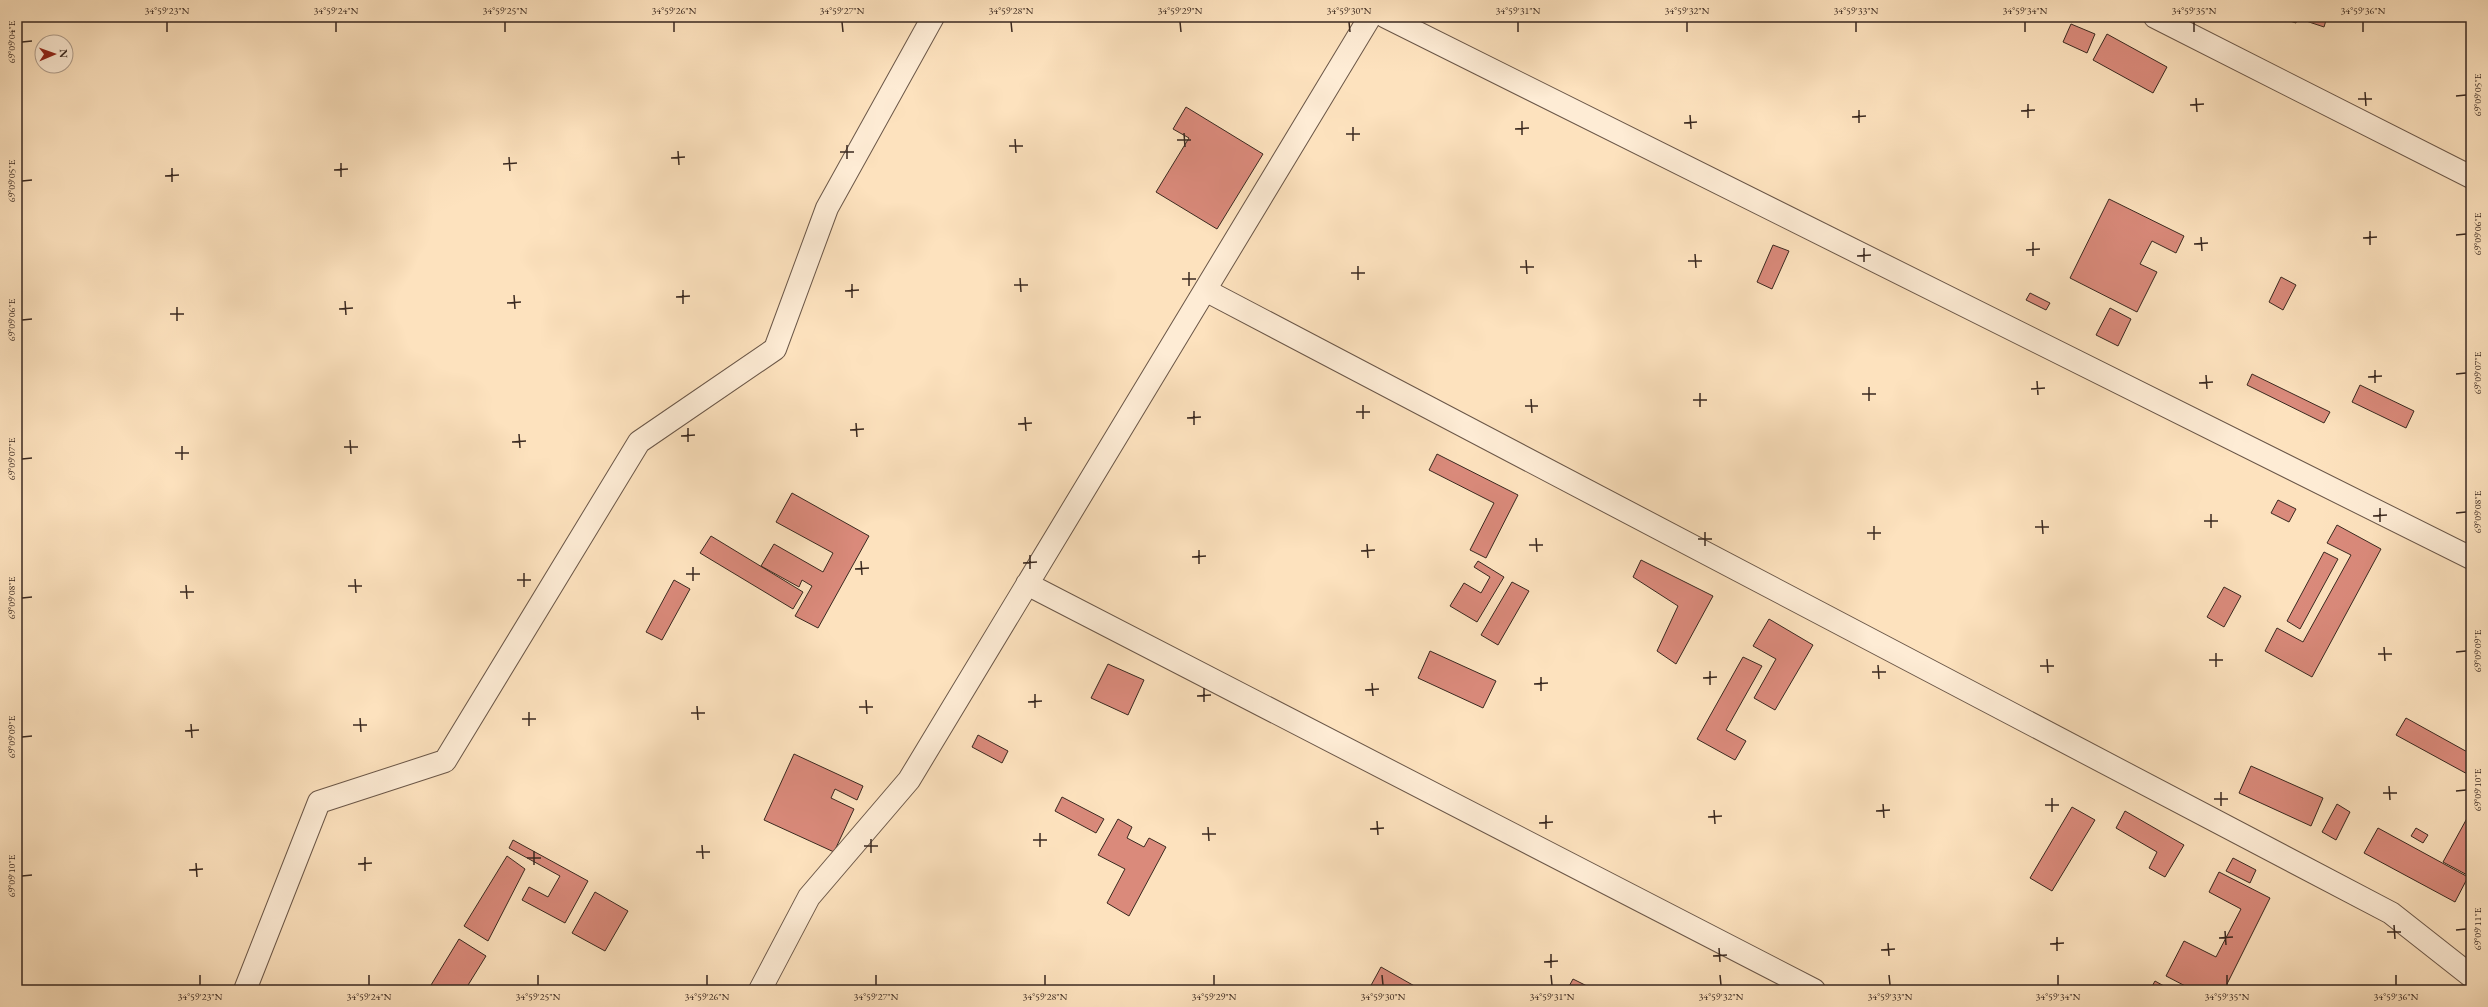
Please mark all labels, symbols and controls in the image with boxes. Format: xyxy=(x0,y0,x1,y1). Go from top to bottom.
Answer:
text: 34°59'23"N xyxy=(145,4,190,17)
text: 34°59'24"N xyxy=(314,4,359,17)
text: 34°59'25"N xyxy=(483,4,528,17)
text: 34°59'26"N xyxy=(652,4,697,17)
text: 34°59'27"N xyxy=(820,4,865,17)
text: 34°59'28"N xyxy=(989,4,1034,17)
text: 34°59'29"N xyxy=(1158,4,1203,17)
text: 34°59'30"N xyxy=(1327,4,1372,17)
text: 34°59'31"N xyxy=(1496,4,1541,17)
text: 34°59'32"N xyxy=(1665,4,1710,17)
text: 34°59'33"N xyxy=(1834,4,1879,17)
text: 34°59'34"N xyxy=(2003,4,2048,17)
text: 34°59'35"N xyxy=(2172,4,2217,17)
text: 34°59'36"N xyxy=(2341,4,2386,17)
text: 69°09'04"E xyxy=(5,20,18,63)
north arrow xyxy=(34,34,74,74)
text: N xyxy=(57,49,71,58)
text: 69°09'05"E xyxy=(2471,73,2484,116)
text: 69°09'05"E xyxy=(5,159,18,202)
text: 69°09'06"E xyxy=(2471,212,2484,255)
text: 69°09'06"E xyxy=(5,298,18,341)
text: 69°09'07"E xyxy=(2471,351,2484,394)
text: 69°09'07"E xyxy=(5,437,18,480)
text: 69°09'08"E xyxy=(2471,490,2484,533)
text: 69°09'08"E xyxy=(5,576,18,619)
text: 69°09'09"E xyxy=(2471,629,2484,672)
text: 69°09'09"E xyxy=(5,715,18,758)
text: 69°09'10"E xyxy=(2471,768,2484,811)
text: 69°09'10"E xyxy=(5,854,18,897)
text: 69°09'11"E xyxy=(2471,907,2484,950)
text: 34°59'23"N xyxy=(178,990,223,1003)
text: 34°59'24"N xyxy=(347,990,392,1003)
text: 34°59'25"N xyxy=(516,990,561,1003)
text: 34°59'26"N xyxy=(685,990,730,1003)
text: 34°59'27"N xyxy=(854,990,899,1003)
text: 34°59'28"N xyxy=(1023,990,1068,1003)
text: 34°59'29"N xyxy=(1192,990,1237,1003)
text: 34°59'30"N xyxy=(1361,990,1406,1003)
text: 34°59'31"N xyxy=(1530,990,1575,1003)
text: 34°59'32"N xyxy=(1699,990,1744,1003)
text: 34°59'33"N xyxy=(1868,990,1913,1003)
text: 34°59'34"N xyxy=(2036,990,2081,1003)
text: 34°59'35"N xyxy=(2205,990,2250,1003)
text: 34°59'36"N xyxy=(2374,990,2419,1003)

